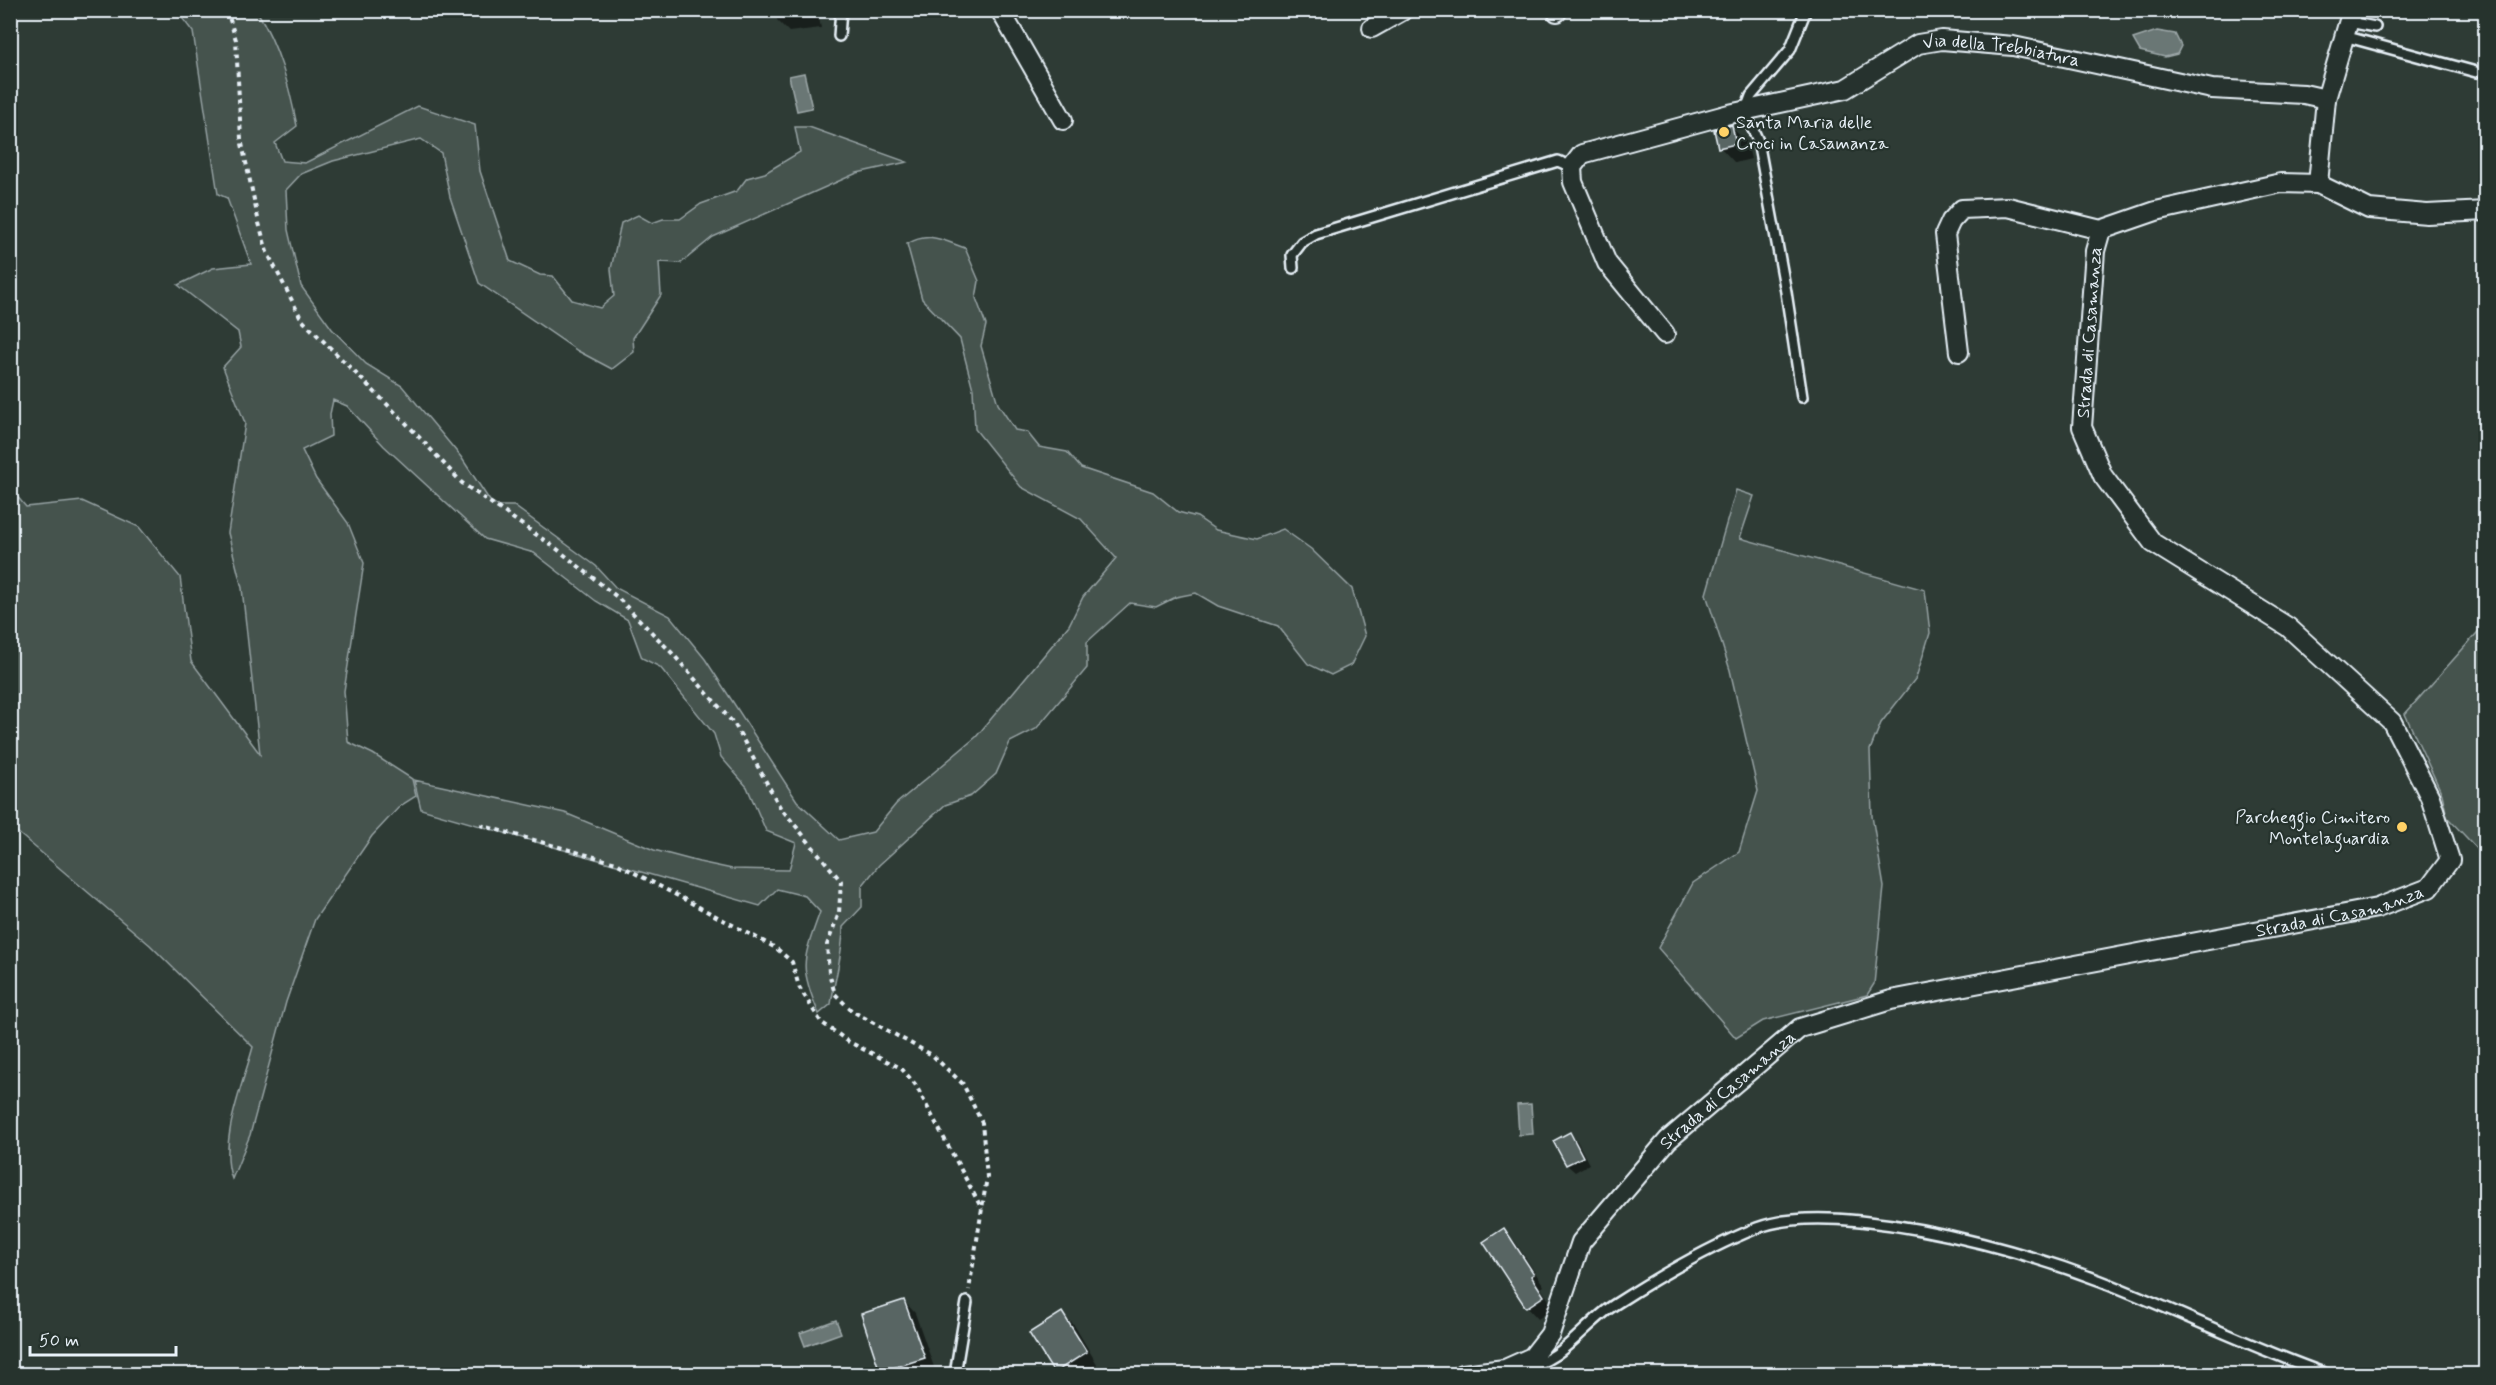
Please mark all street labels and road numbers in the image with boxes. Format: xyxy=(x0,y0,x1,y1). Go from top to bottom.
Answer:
street label: Via della Trebbiatura xyxy=(1921,29,2082,73)
street label: Strada di Casamanza xyxy=(2072,243,2109,419)
street label: Strada di Casamanza xyxy=(2254,880,2427,944)
street label: Strada di Casamanza xyxy=(1654,1026,1801,1155)

